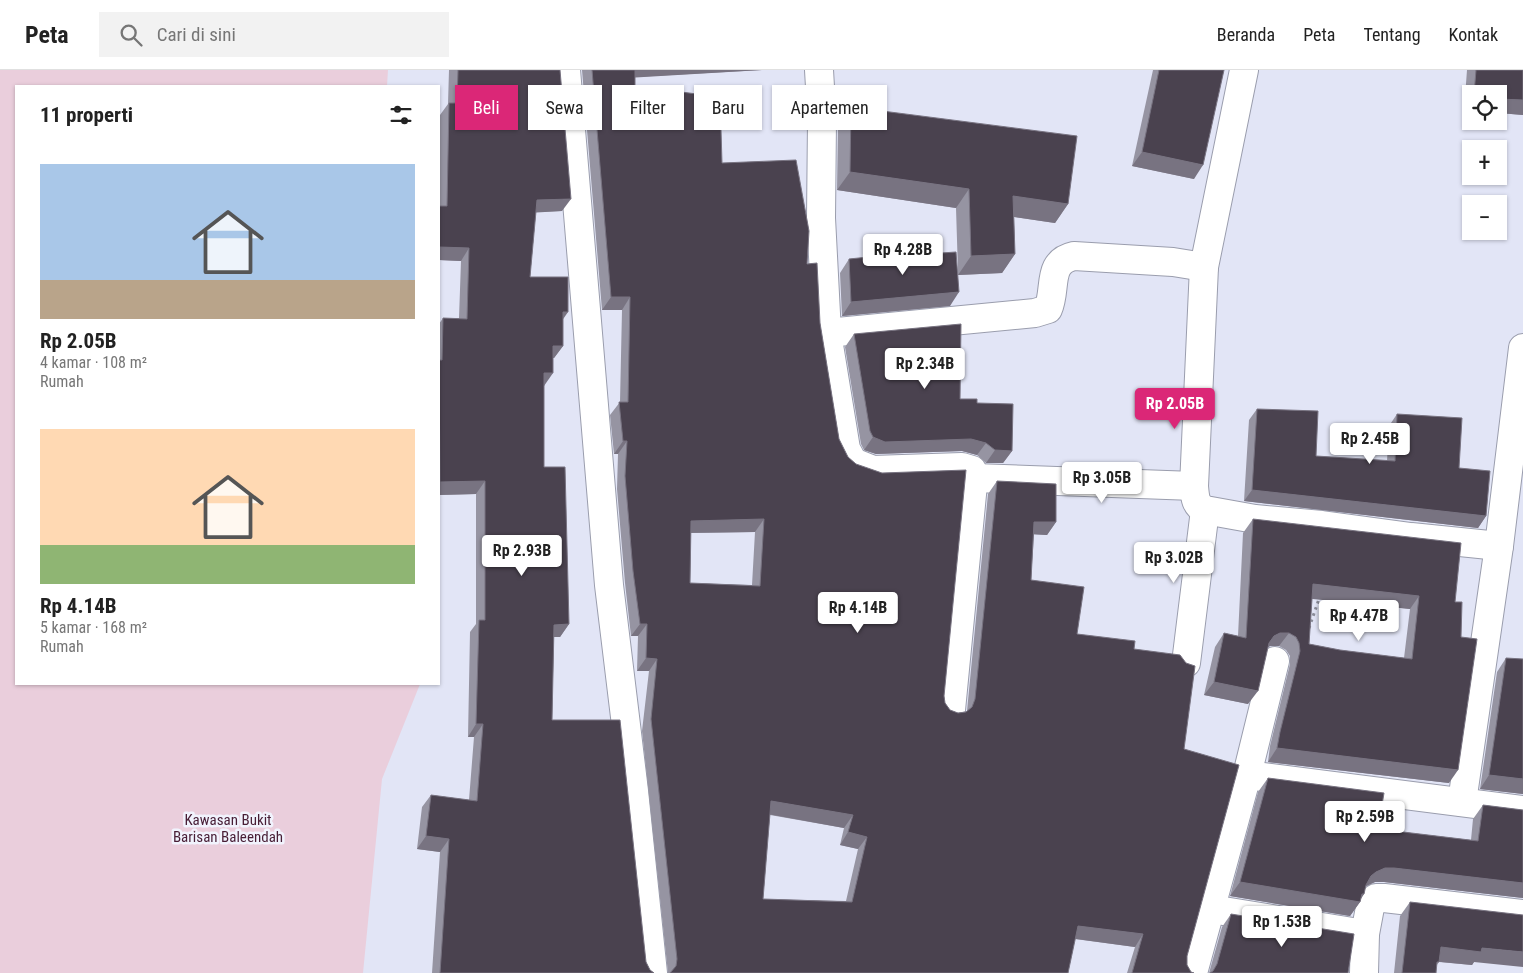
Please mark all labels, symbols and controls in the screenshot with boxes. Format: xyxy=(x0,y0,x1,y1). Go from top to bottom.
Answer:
search box xyxy=(99,12,449,57)
text: Peta xyxy=(25,21,69,49)
icon: search xyxy=(117,21,145,49)
text: Cari di sini xyxy=(157,23,236,46)
text: Beranda xyxy=(1217,24,1275,45)
text: Peta xyxy=(1303,24,1335,45)
text: Tentang xyxy=(1363,24,1421,45)
text: Kontak xyxy=(1449,24,1498,45)
chip: Beli xyxy=(455,85,518,130)
chip: Sewa xyxy=(528,85,602,130)
chip: Filter xyxy=(612,85,684,130)
chip: Baru xyxy=(694,85,762,130)
chip: Apartemen xyxy=(772,85,887,130)
map controls xyxy=(1462,85,1507,240)
button: locate xyxy=(1462,85,1507,130)
icon: filters xyxy=(387,101,415,129)
text: 11 properti xyxy=(40,103,133,127)
button: + xyxy=(1462,140,1507,185)
button: − xyxy=(1462,195,1507,240)
icon: home xyxy=(183,197,273,287)
pin: Rp 4.28B xyxy=(851,234,955,276)
text: Rp 4.28B xyxy=(874,240,932,259)
text: Rp 2.05B xyxy=(40,329,117,353)
pin: Rp 2.34B xyxy=(873,348,977,390)
text: 4 kamar · 108 m² xyxy=(40,353,147,372)
text: Rp 2.34B xyxy=(896,354,954,373)
text: Rumah xyxy=(40,372,84,391)
pin: Rp 2.05B xyxy=(1123,388,1227,430)
text: Rp 2.05B xyxy=(1146,394,1204,413)
pin: Rp 2.45B xyxy=(1318,422,1422,465)
text: Rp 2.45B xyxy=(1341,429,1399,448)
icon: home xyxy=(183,462,273,552)
pin: Rp 3.05B xyxy=(1050,462,1154,504)
text: Rp 3.05B xyxy=(1073,468,1131,487)
pin: Rp 2.93B xyxy=(470,534,574,577)
text: Rp 2.93B xyxy=(493,541,551,560)
pin: Rp 3.02B xyxy=(1122,542,1226,584)
text: Rp 3.02B xyxy=(1145,548,1203,567)
pin: Rp 4.14B xyxy=(806,592,910,634)
text: Rp 4.14B xyxy=(40,594,117,618)
text: Rp 4.14B xyxy=(829,598,887,617)
pin: Rp 4.47B xyxy=(1307,600,1411,642)
text: Rp 4.47B xyxy=(1330,606,1388,625)
text: 5 kamar · 168 m² xyxy=(40,618,147,637)
text: Rumah xyxy=(40,637,84,656)
pin: Rp 2.59B xyxy=(1313,800,1417,843)
text: Rp 2.59B xyxy=(1336,807,1394,826)
park label: Kawasan Bukit Barisan Baleendah xyxy=(173,811,283,846)
pin: Rp 1.53B xyxy=(1230,906,1334,948)
text: Rp 1.53B xyxy=(1253,912,1311,931)

